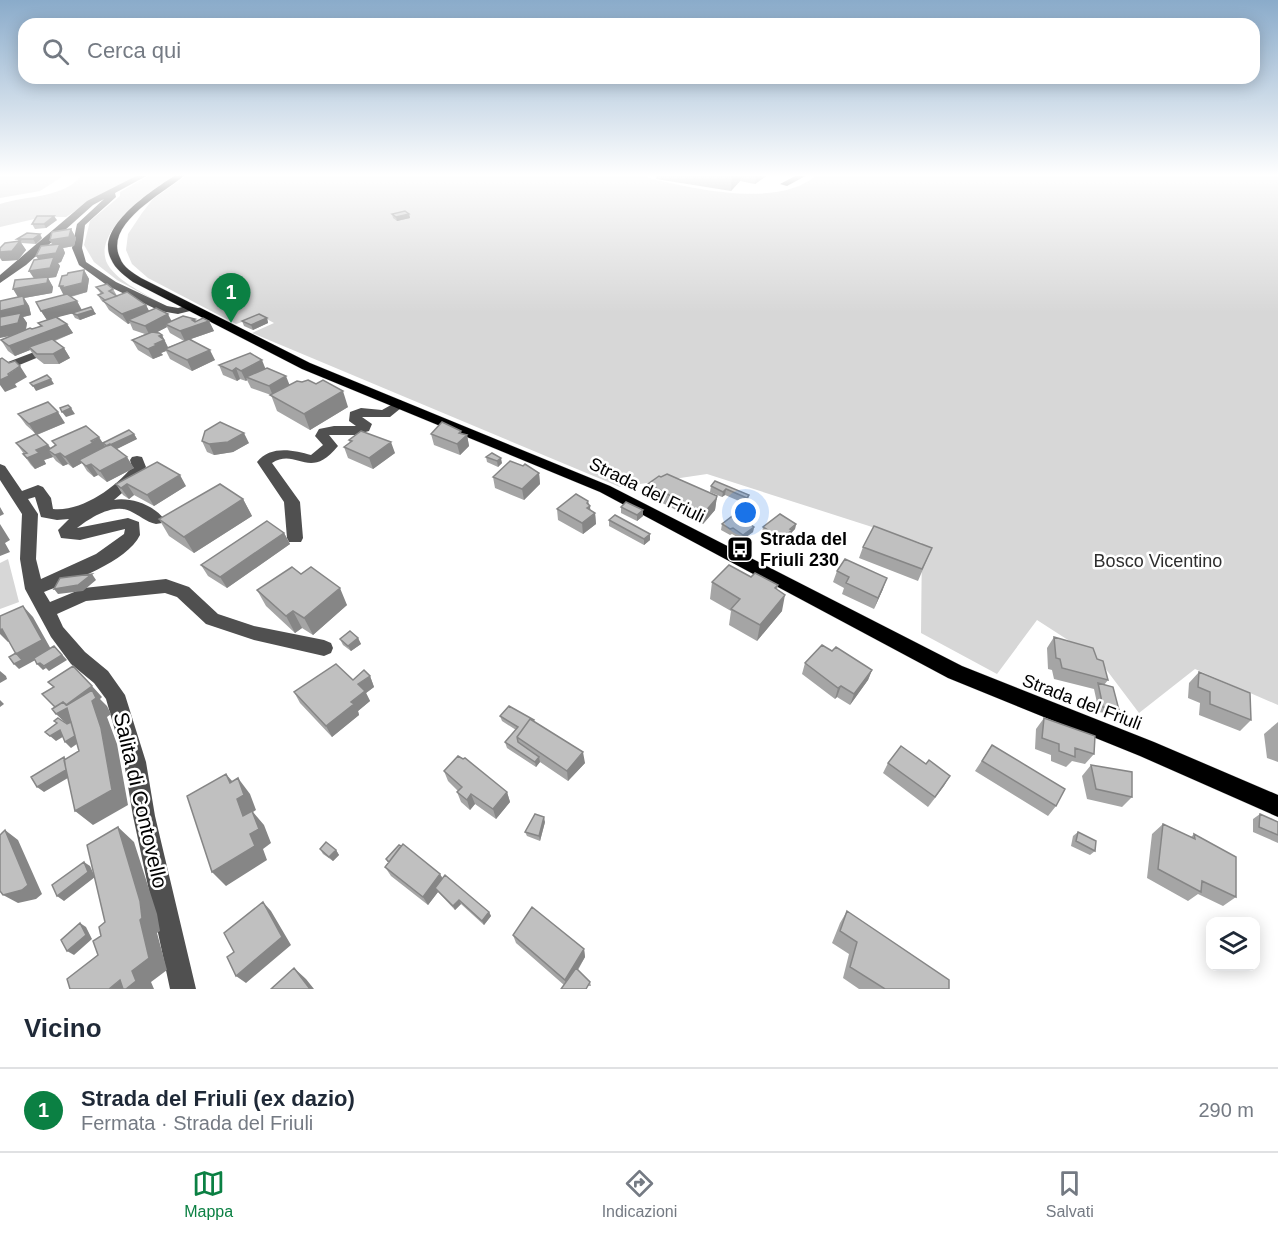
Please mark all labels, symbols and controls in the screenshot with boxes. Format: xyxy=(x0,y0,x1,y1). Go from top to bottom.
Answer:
search box xyxy=(18,18,1260,84)
icon: search xyxy=(39,35,72,68)
text: Cerca qui xyxy=(87,38,181,63)
pin: 1 xyxy=(212,274,250,323)
street label: Strada del Friuli xyxy=(586,453,708,527)
your location xyxy=(731,498,760,527)
place label: Strada del Friuli 230 xyxy=(760,529,847,570)
bus stop icon: Strada del Friuli 230 xyxy=(725,534,755,564)
park label: Bosco Vicentino xyxy=(1094,551,1222,571)
street label: Strada del Friuli xyxy=(1020,670,1144,734)
street label: Salita di Contovello xyxy=(110,710,172,890)
map controls xyxy=(1206,917,1260,971)
button: layers xyxy=(1206,917,1260,971)
text: Vicino xyxy=(24,1013,102,1043)
text: Strada del Friuli (ex dazio) xyxy=(81,1086,355,1111)
text: 1 xyxy=(38,1099,49,1121)
text: 290 m xyxy=(1198,1099,1254,1121)
text: Fermata · Strada del Friuli xyxy=(81,1112,313,1134)
tab: Mappa xyxy=(184,1167,233,1221)
tab: Indicazioni xyxy=(602,1167,677,1221)
tab: Salvati xyxy=(1046,1167,1094,1221)

